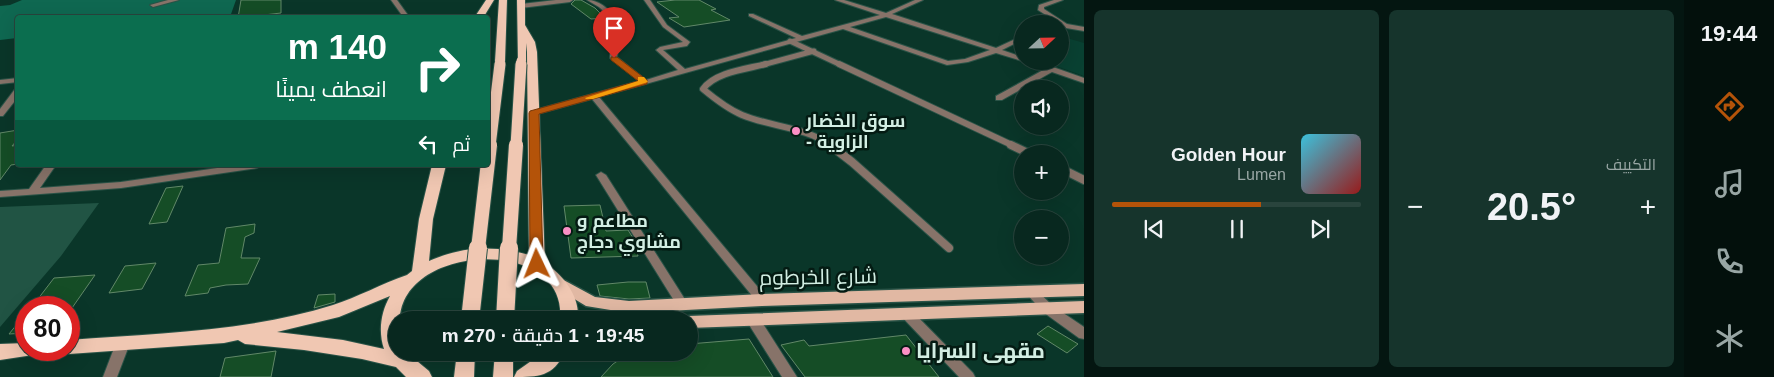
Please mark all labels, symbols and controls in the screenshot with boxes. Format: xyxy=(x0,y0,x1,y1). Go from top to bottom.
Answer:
pin xyxy=(593,7,635,58)
icon: arrive xyxy=(600,14,628,42)
north arrow xyxy=(1014,15,1069,70)
map controls xyxy=(1014,15,1069,265)
text: 19:44 xyxy=(1701,21,1757,46)
text: 140 m xyxy=(288,27,387,66)
icon: right xyxy=(405,35,470,100)
text: انعطف يمينًا xyxy=(275,77,387,102)
button: sound xyxy=(1014,80,1069,135)
icon: directions xyxy=(1712,89,1747,124)
place label: سوق الخضار - الزاوية xyxy=(805,111,905,153)
marker: سوق الخضار - الزاوية xyxy=(790,125,802,137)
icon: left xyxy=(414,130,442,158)
text: ثم xyxy=(452,134,470,155)
text: Golden Hour xyxy=(1171,144,1286,165)
button: + xyxy=(1014,145,1069,200)
text: التكييف xyxy=(1606,156,1656,173)
text: Lumen xyxy=(1237,166,1286,183)
icon: music xyxy=(1712,166,1747,201)
text: 20.5° xyxy=(1487,186,1576,228)
text: − xyxy=(1407,191,1423,222)
text: + xyxy=(1640,191,1656,222)
button: − xyxy=(1014,210,1069,265)
place label: مطاعم و مشاوي دجاج xyxy=(577,211,681,256)
icon: previous xyxy=(1140,215,1168,243)
icon: pause xyxy=(1223,215,1251,243)
icon: next xyxy=(1306,215,1334,243)
marker: مطاعم و مشاوي دجاج xyxy=(561,225,573,237)
position arrow xyxy=(510,237,562,289)
icon: phone xyxy=(1712,244,1747,279)
street label: شارع الخرطوم xyxy=(759,264,877,292)
speed limit sign: 80 xyxy=(15,296,80,361)
icon: climate xyxy=(1712,321,1747,356)
text: 19:45 · 1 دقيقة · 270 m xyxy=(442,325,644,346)
place label: مقهى السرايا xyxy=(916,339,1045,364)
marker: مقهى السرايا xyxy=(900,345,912,357)

